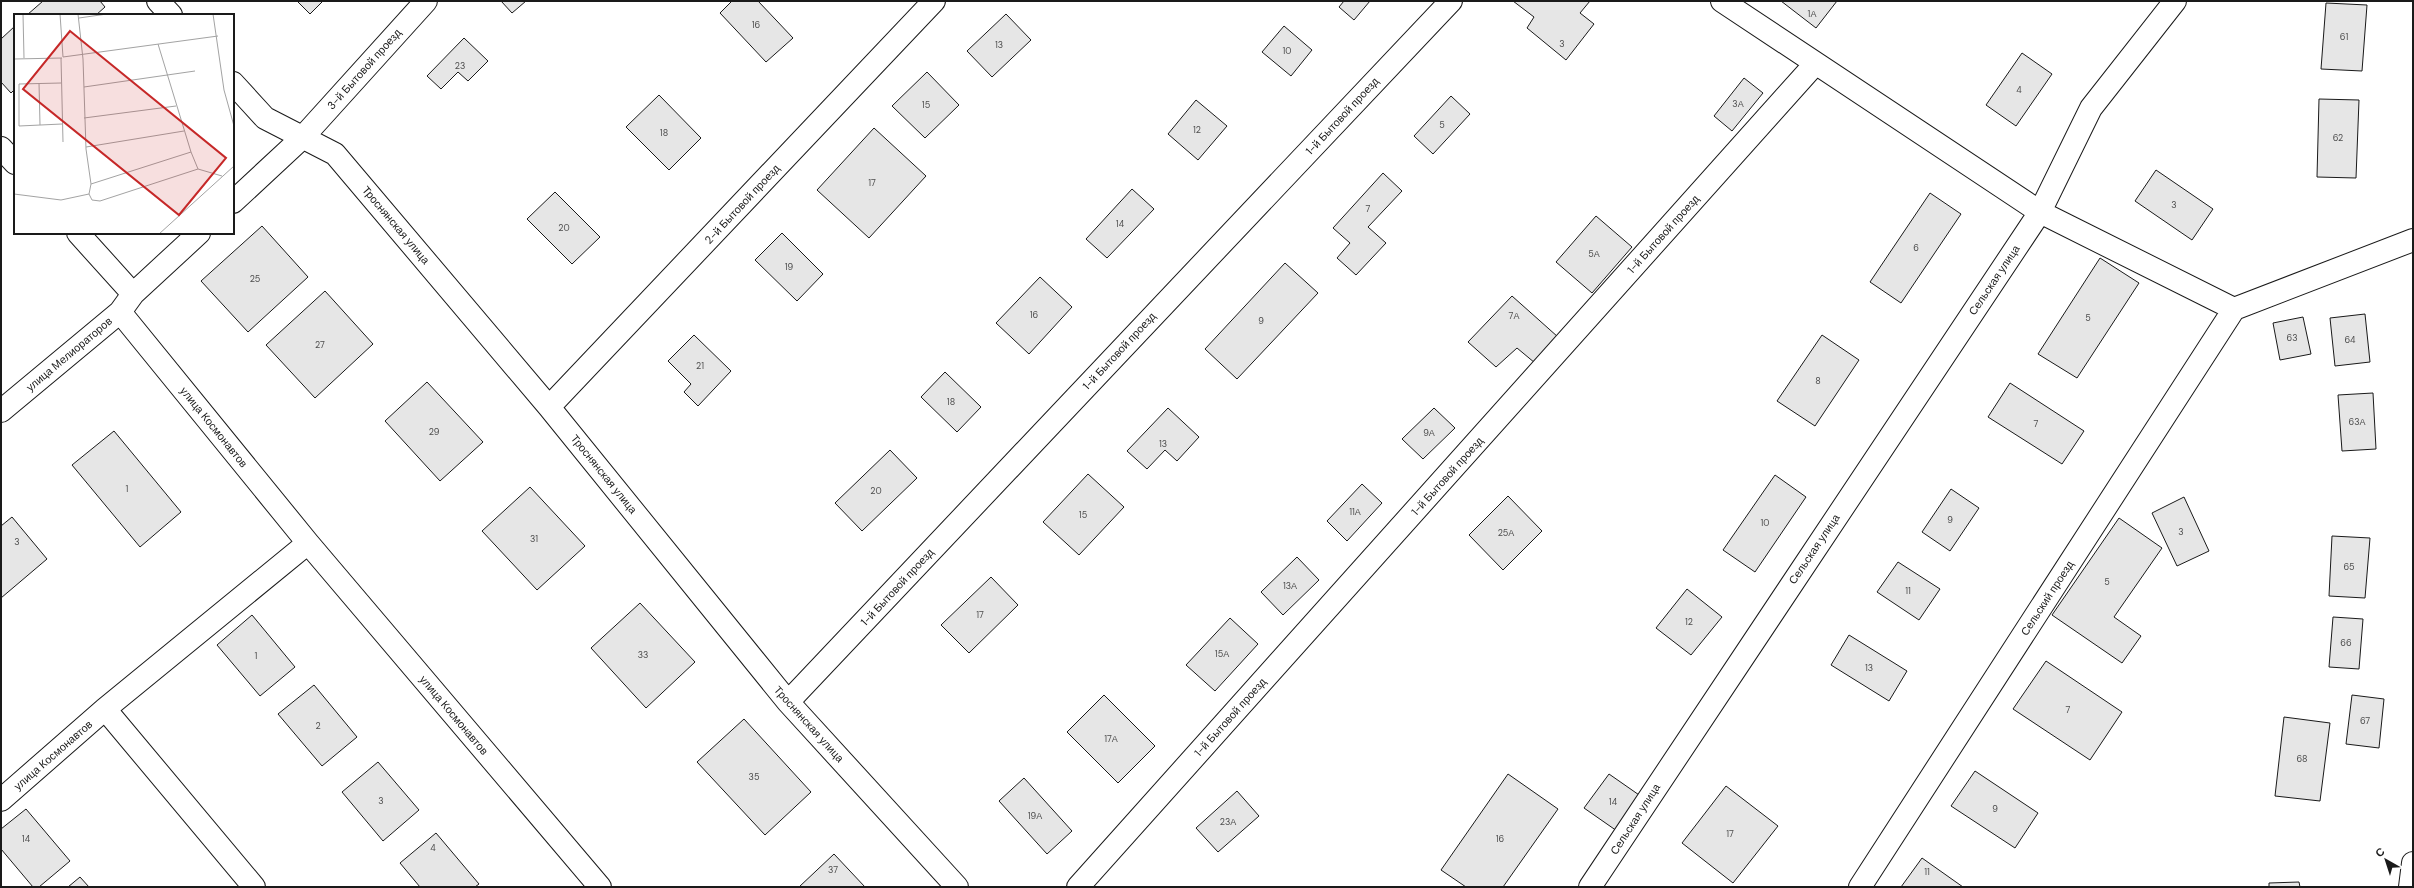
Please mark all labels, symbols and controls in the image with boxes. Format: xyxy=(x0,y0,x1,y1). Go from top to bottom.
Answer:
house number: 1А xyxy=(1808,8,1816,20)
inset map xyxy=(14,14,234,234)
house number: 16 xyxy=(752,19,761,31)
street label: 3-й Бытовой проезд xyxy=(324,25,404,112)
house number: 61 xyxy=(2340,31,2348,43)
house number: 3 xyxy=(1559,38,1565,50)
house number: 13 xyxy=(995,39,1003,51)
house number: 10 xyxy=(1283,45,1291,57)
house number: 23 xyxy=(455,60,465,72)
street label: 1-й Бытовой проезд xyxy=(1303,74,1382,158)
house number: 4 xyxy=(2016,84,2022,96)
house number: 3А xyxy=(1732,98,1744,110)
house number: 15 xyxy=(922,99,930,111)
house number: 5 xyxy=(1439,119,1445,131)
house number: 12 xyxy=(1193,124,1201,136)
house number: 18 xyxy=(660,127,668,139)
house number: 62 xyxy=(2333,132,2343,144)
street label: 2-й Бытовой проезд xyxy=(702,161,783,247)
house number: 17 xyxy=(868,177,876,189)
street label: Троснянская улица xyxy=(359,183,433,268)
street label: 1-й Бытовой проезд xyxy=(1624,191,1702,276)
house number: 3 xyxy=(2171,199,2177,211)
house number: 7 xyxy=(1366,203,1371,215)
house number: 14 xyxy=(1116,218,1125,230)
house number: 20 xyxy=(558,222,570,234)
house number: 6 xyxy=(1913,242,1919,254)
street label: Сельская улица xyxy=(1965,242,2023,318)
house number: 5А xyxy=(1588,248,1600,260)
house number: 19 xyxy=(785,261,794,273)
house number: 25 xyxy=(250,273,260,285)
house number: 16 xyxy=(1030,309,1039,321)
street label: 1-й Бытовой проезд xyxy=(1080,309,1159,393)
house number: 7А xyxy=(1509,310,1519,322)
house number: 5 xyxy=(2085,312,2091,324)
street label: улица Мелиораторов xyxy=(23,314,115,394)
house number: 9 xyxy=(1258,315,1264,327)
house number: 63 xyxy=(2287,332,2297,344)
house number: 64 xyxy=(2344,334,2356,346)
house number: 27 xyxy=(315,339,325,351)
house number: 21 xyxy=(696,360,704,372)
house number: 8 xyxy=(1815,375,1821,387)
street label: улица Космонавтов xyxy=(177,384,251,470)
house number: 18 xyxy=(947,396,955,408)
house number: 63А xyxy=(2349,416,2365,428)
house number: 7 xyxy=(2034,418,2039,430)
house number: 29 xyxy=(429,426,440,438)
house number: 9А xyxy=(1423,427,1435,439)
street label: Троснянская улица xyxy=(568,432,641,517)
street label: 1-й Бытовой проезд xyxy=(1408,433,1486,518)
house number: 13 xyxy=(1159,438,1167,450)
house number: 1 xyxy=(126,483,129,495)
house number: 20 xyxy=(870,485,882,497)
house number: 11А xyxy=(1349,506,1361,518)
house number: 15 xyxy=(1079,509,1087,521)
street label: Сельская улица xyxy=(1785,511,1843,587)
house number: 9 xyxy=(1947,514,1953,526)
house number: 10 xyxy=(1761,517,1769,529)
house number: 3 xyxy=(2178,526,2184,538)
house number: 25А xyxy=(1498,527,1514,539)
house number: 31 xyxy=(530,533,538,545)
house number: 3 xyxy=(14,536,20,548)
street label: 1-й Бытовой проезд xyxy=(858,545,937,629)
street label: Сельский проезд xyxy=(2018,557,2077,638)
house number: 65 xyxy=(2344,561,2354,573)
house number: 5 xyxy=(2104,576,2110,588)
house number: 13А xyxy=(1283,580,1297,592)
house number: 11 xyxy=(1905,585,1911,597)
house number: 17 xyxy=(976,609,984,621)
house number: 12 xyxy=(1685,616,1693,628)
house number: 66 xyxy=(2340,637,2352,649)
house number: 15А xyxy=(1215,648,1229,660)
house number: 33 xyxy=(638,649,648,661)
house number: 1 xyxy=(255,650,258,662)
house number: 13 xyxy=(1865,662,1873,674)
street label: улица Космонавтов xyxy=(417,672,491,758)
street label: 1-й Бытовой проезд xyxy=(1191,674,1269,759)
street label: Троснянская улица xyxy=(771,683,847,766)
house number: 7 xyxy=(2066,704,2071,716)
house number: 67 xyxy=(2360,715,2370,727)
street label: улица Космонавтов xyxy=(11,717,95,793)
house number: 2 xyxy=(315,720,321,732)
house number: 17А xyxy=(1104,733,1118,745)
house number: 68 xyxy=(2296,753,2308,765)
house number: 35 xyxy=(749,771,759,783)
street label: Сельская улица xyxy=(1607,780,1664,857)
house number: 3 xyxy=(378,795,384,807)
house number: 14 xyxy=(1609,796,1618,808)
house number: 9 xyxy=(1992,803,1998,815)
house number: 19А xyxy=(1028,810,1042,822)
house number: 23А xyxy=(1220,816,1236,828)
house number: 17 xyxy=(1726,828,1734,840)
house number: 14 xyxy=(22,833,31,845)
house number: 16 xyxy=(1496,833,1505,845)
north arrow xyxy=(2366,840,2406,880)
house number: 4 xyxy=(430,842,436,854)
text: С xyxy=(2372,844,2387,860)
house number: 37 xyxy=(828,864,838,876)
house number: 11 xyxy=(1924,866,1930,878)

